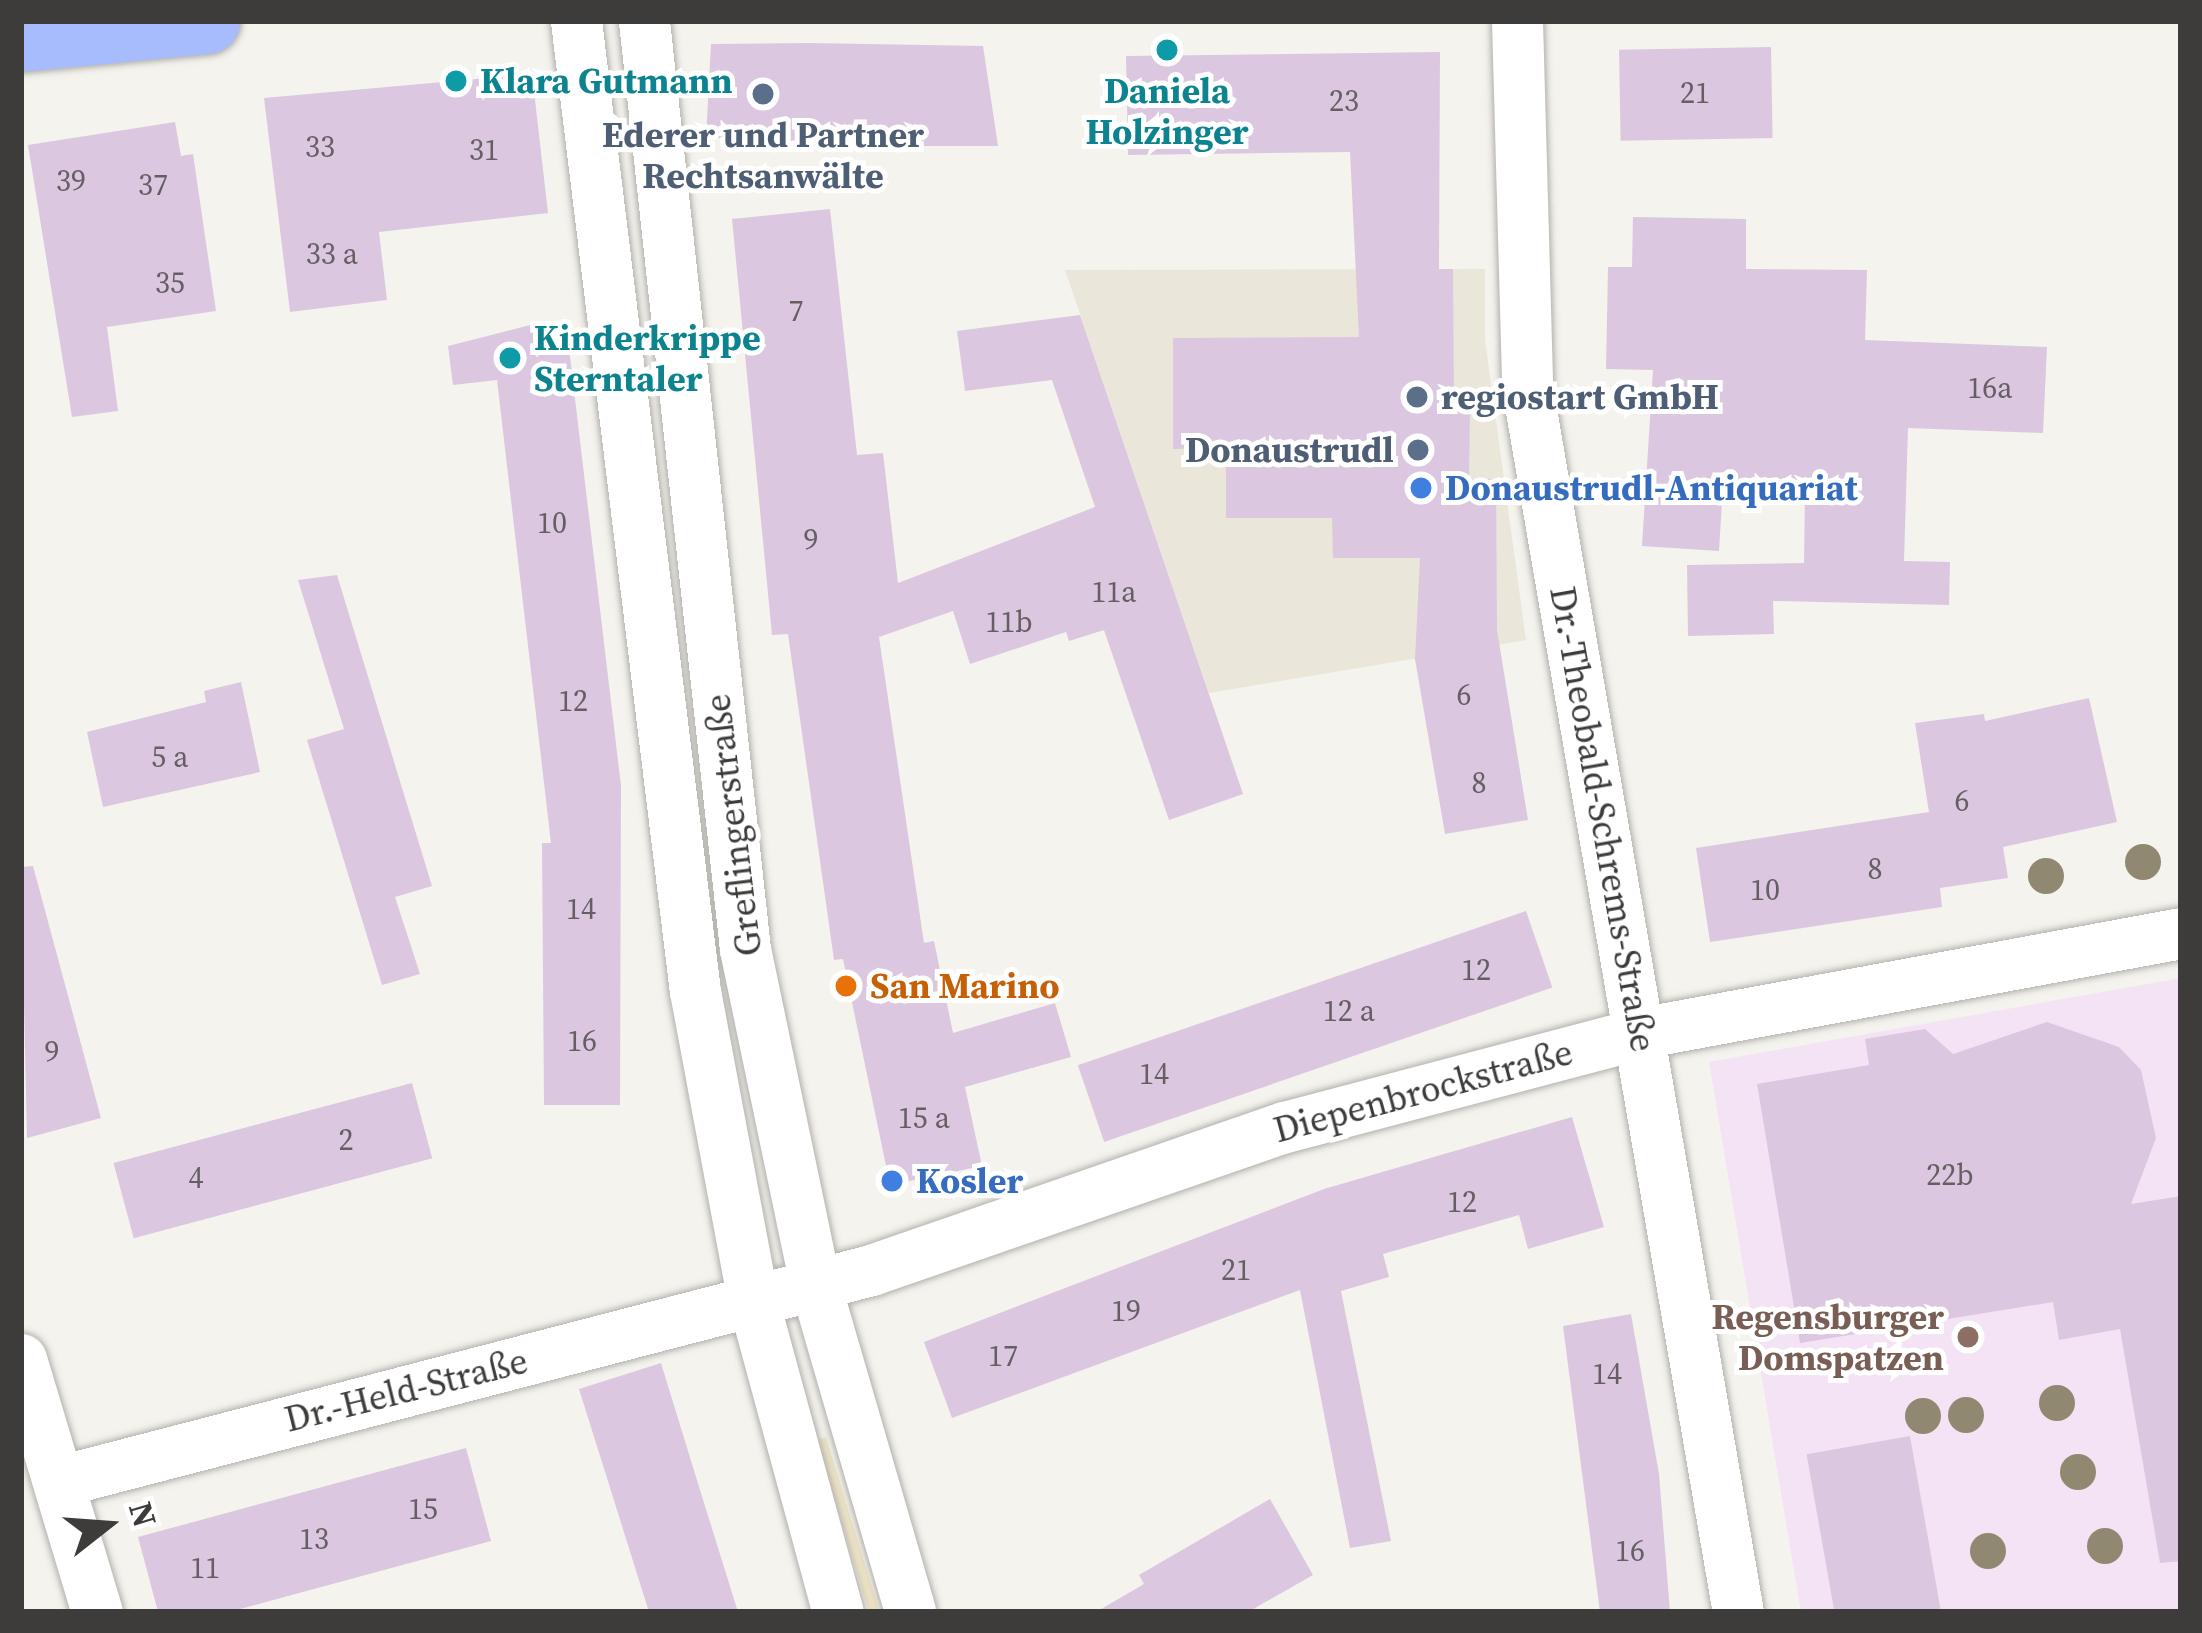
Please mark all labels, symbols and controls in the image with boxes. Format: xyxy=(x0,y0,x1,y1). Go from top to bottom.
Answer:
marker: Daniela Holzinger xyxy=(1154,37,1180,63)
place label: Klara Gutmann xyxy=(480,59,733,103)
marker: Klara Gutmann xyxy=(443,68,469,94)
place label: Daniela Holzinger xyxy=(1085,68,1249,153)
house number: 21 xyxy=(1680,75,1710,111)
marker: Ederer und Partner Rechtsanwälte xyxy=(750,81,776,107)
house number: 23 xyxy=(1329,83,1359,119)
place label: Ederer und Partner Rechtsanwälte xyxy=(602,112,924,197)
house number: 33 xyxy=(305,129,335,165)
house number: 31 xyxy=(469,132,499,168)
house number: 39 xyxy=(56,163,86,199)
house number: 37 xyxy=(138,167,168,203)
house number: 33 a xyxy=(306,236,358,272)
house number: 35 xyxy=(155,265,185,301)
house number: 7 xyxy=(789,293,803,329)
place label: Kinderkrippe Sterntaler xyxy=(534,315,761,400)
marker: Kinderkrippe Sterntaler xyxy=(497,345,523,371)
house number: 16a xyxy=(1967,370,2013,406)
place label: regiostart GmbH xyxy=(1441,375,1719,419)
marker: regiostart GmbH xyxy=(1404,384,1430,410)
place label: Donaustrudl xyxy=(1185,428,1394,472)
marker: Donaustrudl xyxy=(1405,437,1431,463)
place label: Donaustrudl-Antiquariat xyxy=(1445,466,1858,510)
marker: Donaustrudl-Antiquariat xyxy=(1408,475,1434,501)
house number: 10 xyxy=(537,505,567,541)
house number: 9 xyxy=(804,522,818,558)
house number: 11a xyxy=(1091,574,1137,610)
street label: Dr.-Theobald-Schrems-Straße xyxy=(1541,583,1665,1055)
house number: 11b xyxy=(985,604,1033,640)
house number: 6 xyxy=(1457,677,1471,713)
house number: 12 xyxy=(558,683,588,719)
street label: Greflingerstraße xyxy=(695,692,771,958)
house number: 5 a xyxy=(151,739,189,775)
house number: 8 xyxy=(1472,765,1486,801)
house number: 6 xyxy=(1955,783,1969,819)
house number: 8 xyxy=(1868,851,1882,887)
house number: 10 xyxy=(1750,872,1780,908)
house number: 14 xyxy=(566,891,596,927)
house number: 12 xyxy=(1461,952,1491,988)
place label: San Marino xyxy=(870,964,1060,1008)
marker: San Marino xyxy=(833,973,859,999)
house number: 12 a xyxy=(1323,993,1375,1029)
house number: 16 xyxy=(567,1023,597,1059)
street label: Diepenbrockstraße xyxy=(1269,1030,1577,1152)
house number: 9 xyxy=(45,1034,59,1070)
house number: 14 xyxy=(1139,1056,1169,1092)
house number: 15 a xyxy=(898,1100,950,1136)
house number: 2 xyxy=(339,1122,353,1158)
house number: 22b xyxy=(1926,1157,1974,1193)
place label: Kosler xyxy=(916,1159,1023,1203)
house number: 4 xyxy=(189,1160,203,1196)
marker: Kosler xyxy=(879,1168,905,1194)
house number: 12 xyxy=(1447,1184,1477,1220)
house number: 21 xyxy=(1221,1252,1251,1288)
house number: 19 xyxy=(1111,1293,1141,1329)
place label: Regensburger Domspatzen xyxy=(1711,1294,1944,1379)
marker: Regensburger Domspatzen xyxy=(1955,1324,1981,1350)
house number: 17 xyxy=(988,1338,1018,1374)
street label: Dr.-Held-Straße xyxy=(280,1339,532,1441)
house number: 14 xyxy=(1592,1356,1622,1392)
north arrow xyxy=(48,1465,168,1585)
house number: 15 xyxy=(408,1491,438,1527)
text: N xyxy=(118,1496,168,1532)
house number: 13 xyxy=(299,1521,329,1557)
house number: 16 xyxy=(1615,1533,1645,1569)
house number: 11 xyxy=(190,1550,220,1586)

